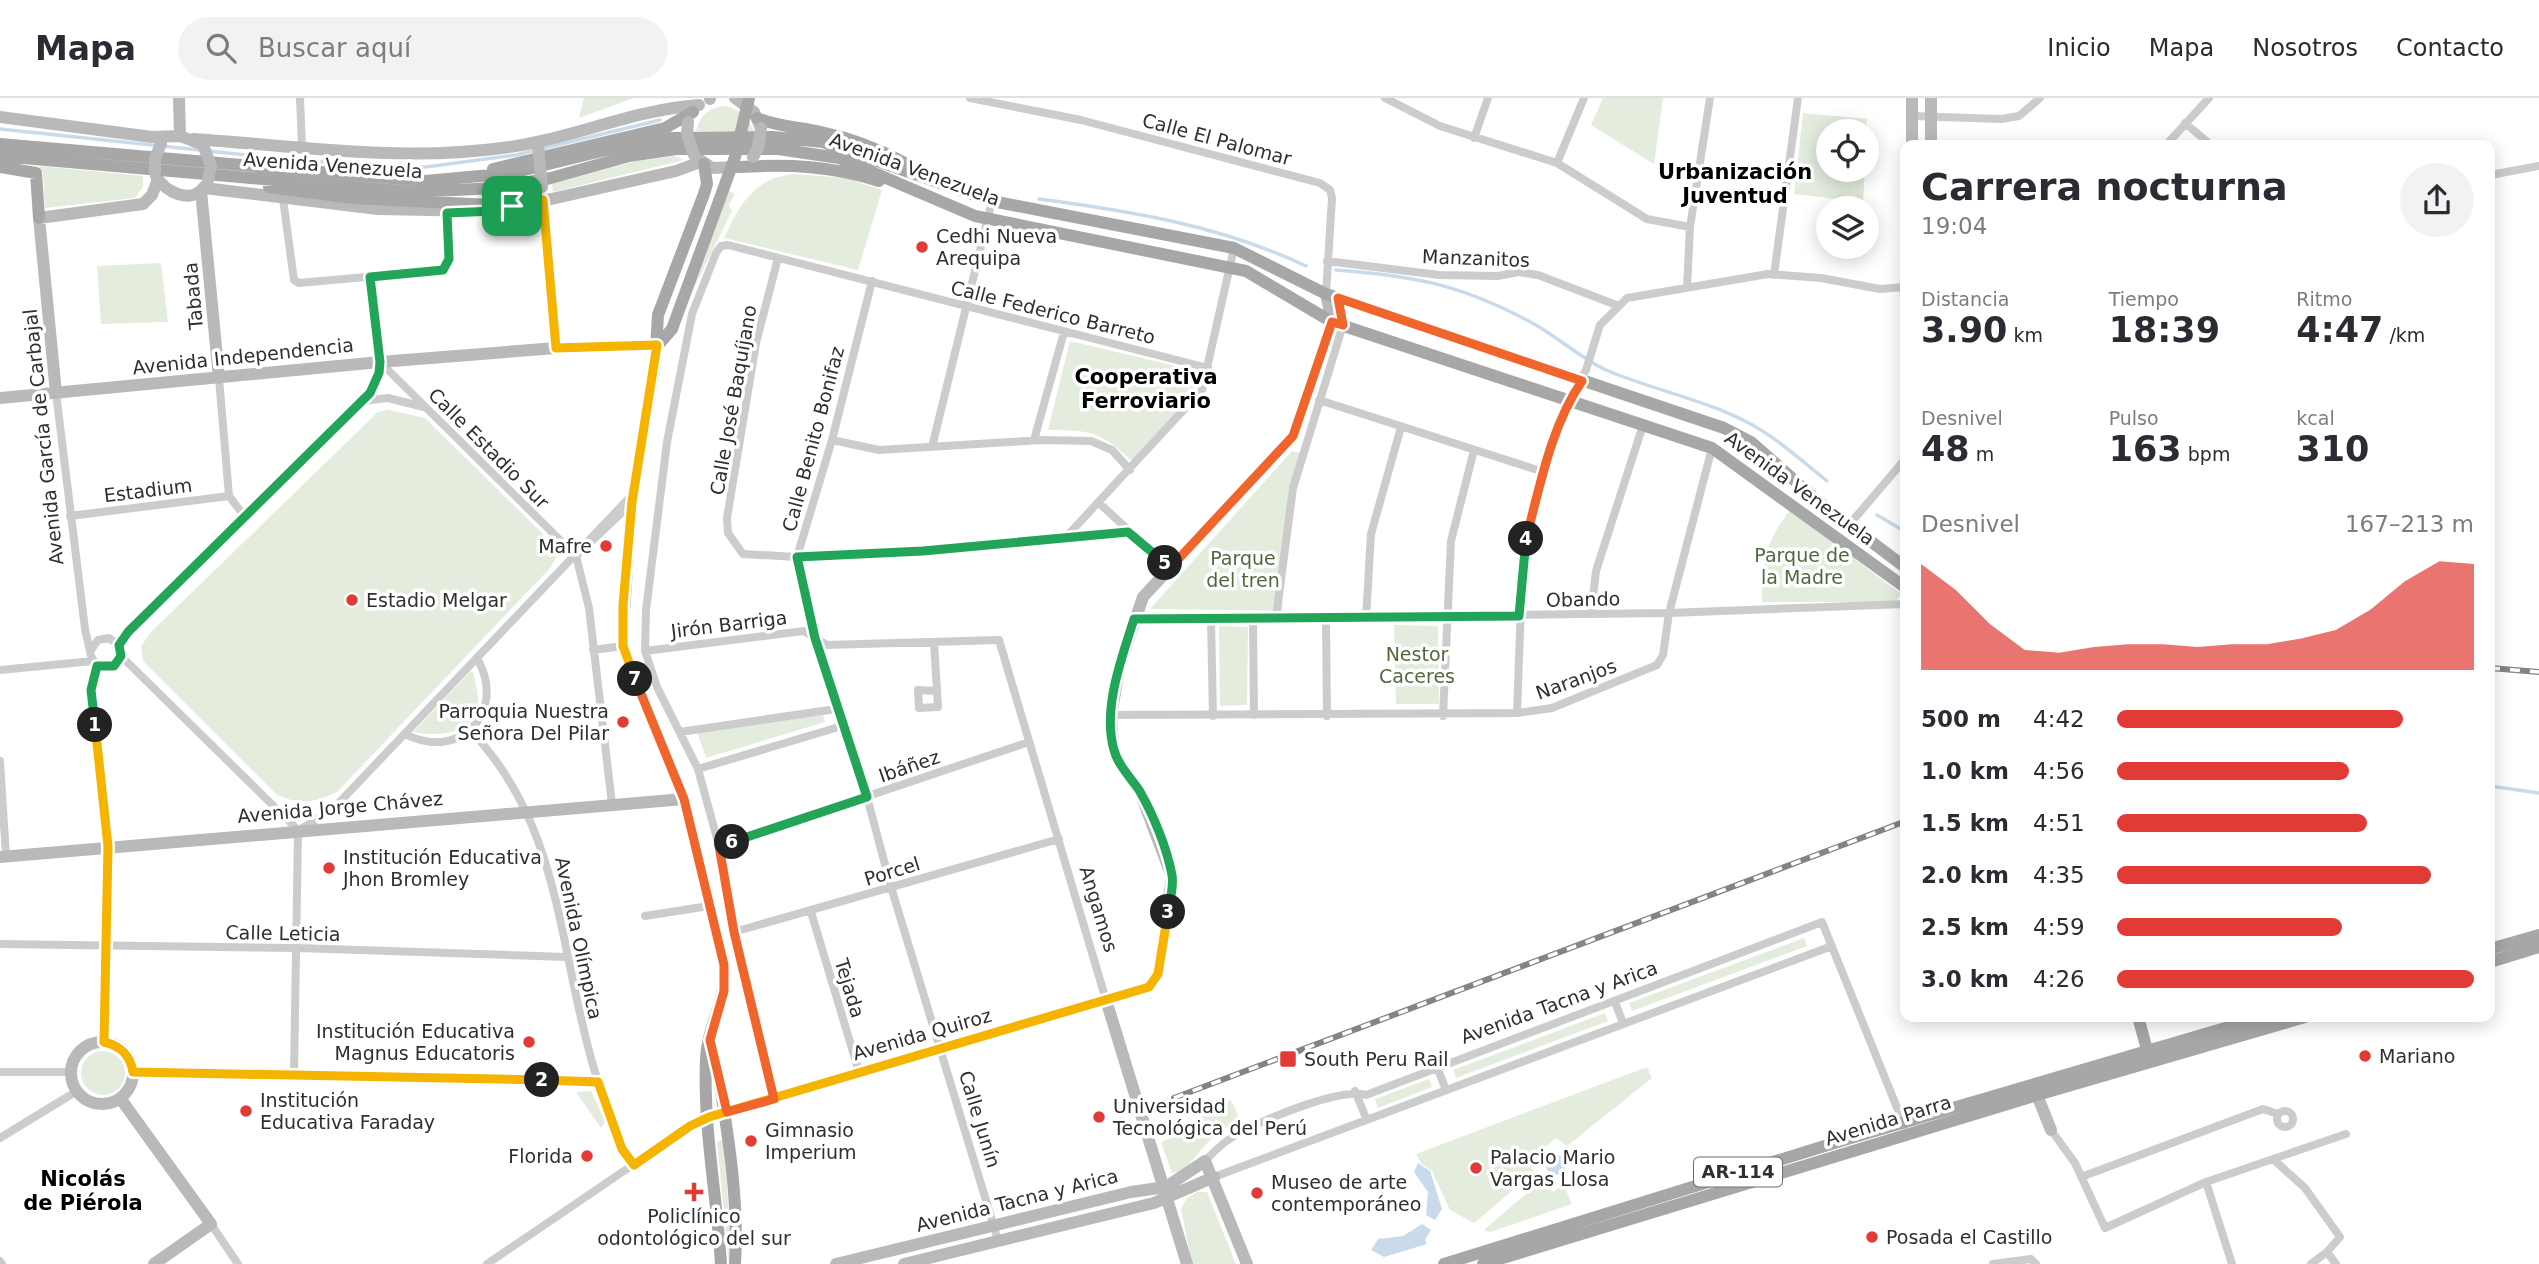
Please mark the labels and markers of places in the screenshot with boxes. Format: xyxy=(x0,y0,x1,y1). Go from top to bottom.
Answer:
pin xyxy=(482,176,542,236)
place label: Cedhi Nueva Arequipa xyxy=(936,225,1057,269)
marker: Cedhi Nueva Arequipa xyxy=(914,239,930,255)
pin: 4 xyxy=(1508,522,1544,556)
place label: Mafre xyxy=(538,535,592,557)
marker: Mafre xyxy=(598,538,614,554)
pin: 5 xyxy=(1148,546,1182,580)
place label: Estadio Melgar xyxy=(366,589,507,611)
marker: Estadio Melgar xyxy=(344,592,360,608)
pin: 7 xyxy=(618,662,652,696)
place label: Parroquia Nuestra Señora Del Pilar xyxy=(438,700,609,744)
pin: 1 xyxy=(78,708,112,742)
marker: Parroquia Nuestra Señora Del Pilar xyxy=(615,714,631,730)
pin: 6 xyxy=(714,824,750,860)
place label: Institución Educativa Jhon Bromley xyxy=(342,846,542,890)
marker: Institución Educativa Jhon Bromley xyxy=(321,860,337,876)
pin: 3 xyxy=(1150,894,1186,930)
place label: Institución Educativa Magnus Educatoris xyxy=(316,1020,515,1064)
marker: Institución Educativa Magnus Educatoris xyxy=(521,1034,537,1050)
place label: Mariano xyxy=(2379,1045,2455,1067)
place label: South Peru Rail xyxy=(1304,1048,1449,1070)
marker: Mariano xyxy=(2357,1048,2373,1064)
marker: South Peru Rail xyxy=(1278,1049,1298,1069)
pin: 2 xyxy=(524,1062,560,1098)
place label: Institución Educativa Faraday xyxy=(260,1089,435,1133)
place label: Universidad Tecnológica del Perú xyxy=(1112,1095,1307,1139)
marker: Institución Educativa Faraday xyxy=(238,1103,254,1119)
marker: Universidad Tecnológica del Perú xyxy=(1091,1109,1107,1125)
place label: Gimnasio Imperium xyxy=(765,1119,857,1163)
marker: Gimnasio Imperium xyxy=(743,1133,759,1149)
place label: Florida xyxy=(508,1145,573,1167)
place label: Palacio Mario Vargas Llosa xyxy=(1490,1146,1615,1190)
marker: Florida xyxy=(579,1148,595,1164)
marker: Palacio Mario Vargas Llosa xyxy=(1468,1160,1484,1176)
place label: Museo de arte contemporáneo xyxy=(1271,1171,1421,1215)
marker: Policlínico odontológico del sur xyxy=(684,1182,704,1202)
marker: Museo de arte contemporáneo xyxy=(1249,1185,1265,1201)
place label: Policlínico odontológico del sur xyxy=(597,1205,791,1249)
place label: Posada el Castillo xyxy=(1886,1226,2052,1248)
marker: Posada el Castillo xyxy=(1864,1229,1880,1245)

